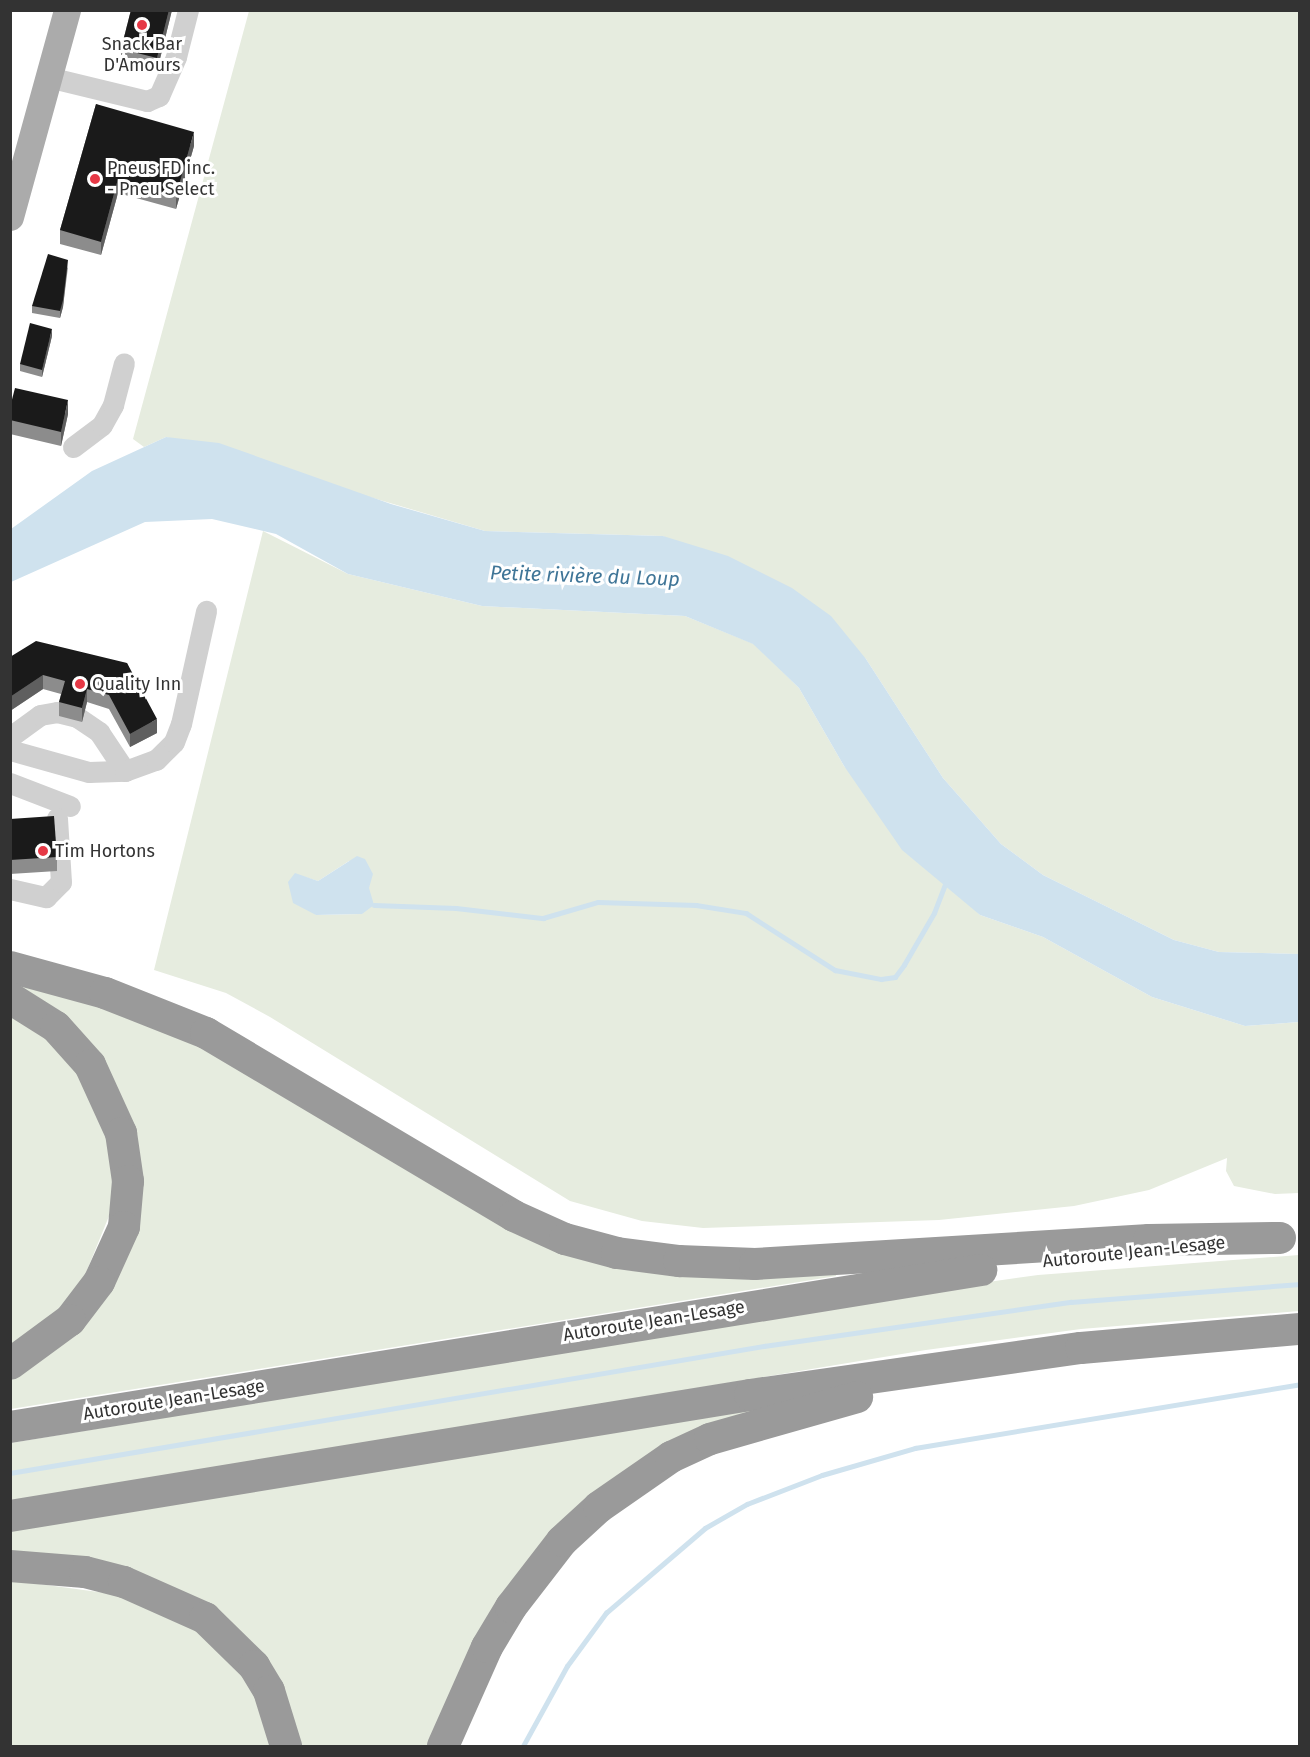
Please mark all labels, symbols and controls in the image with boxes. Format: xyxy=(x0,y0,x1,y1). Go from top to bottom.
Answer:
marker: Snack Bar D'Amours xyxy=(135,18,149,32)
place label: Snack Bar D'Amours xyxy=(102,34,182,76)
place label: Pneus FD inc. - Pneu Select xyxy=(107,158,215,201)
marker: Pneus FD inc. - Pneu Select xyxy=(88,172,102,186)
water label: Petite rivière du Loup xyxy=(490,561,680,591)
place label: Quality Inn xyxy=(92,673,181,695)
marker: Quality Inn xyxy=(73,677,87,691)
place label: Tim Hortons xyxy=(55,840,155,862)
marker: Tim Hortons xyxy=(36,844,50,858)
street label: Autoroute Jean-Lesage xyxy=(1042,1232,1226,1272)
street label: Autoroute Jean-Lesage xyxy=(562,1296,746,1346)
street label: Autoroute Jean-Lesage xyxy=(82,1375,266,1425)

